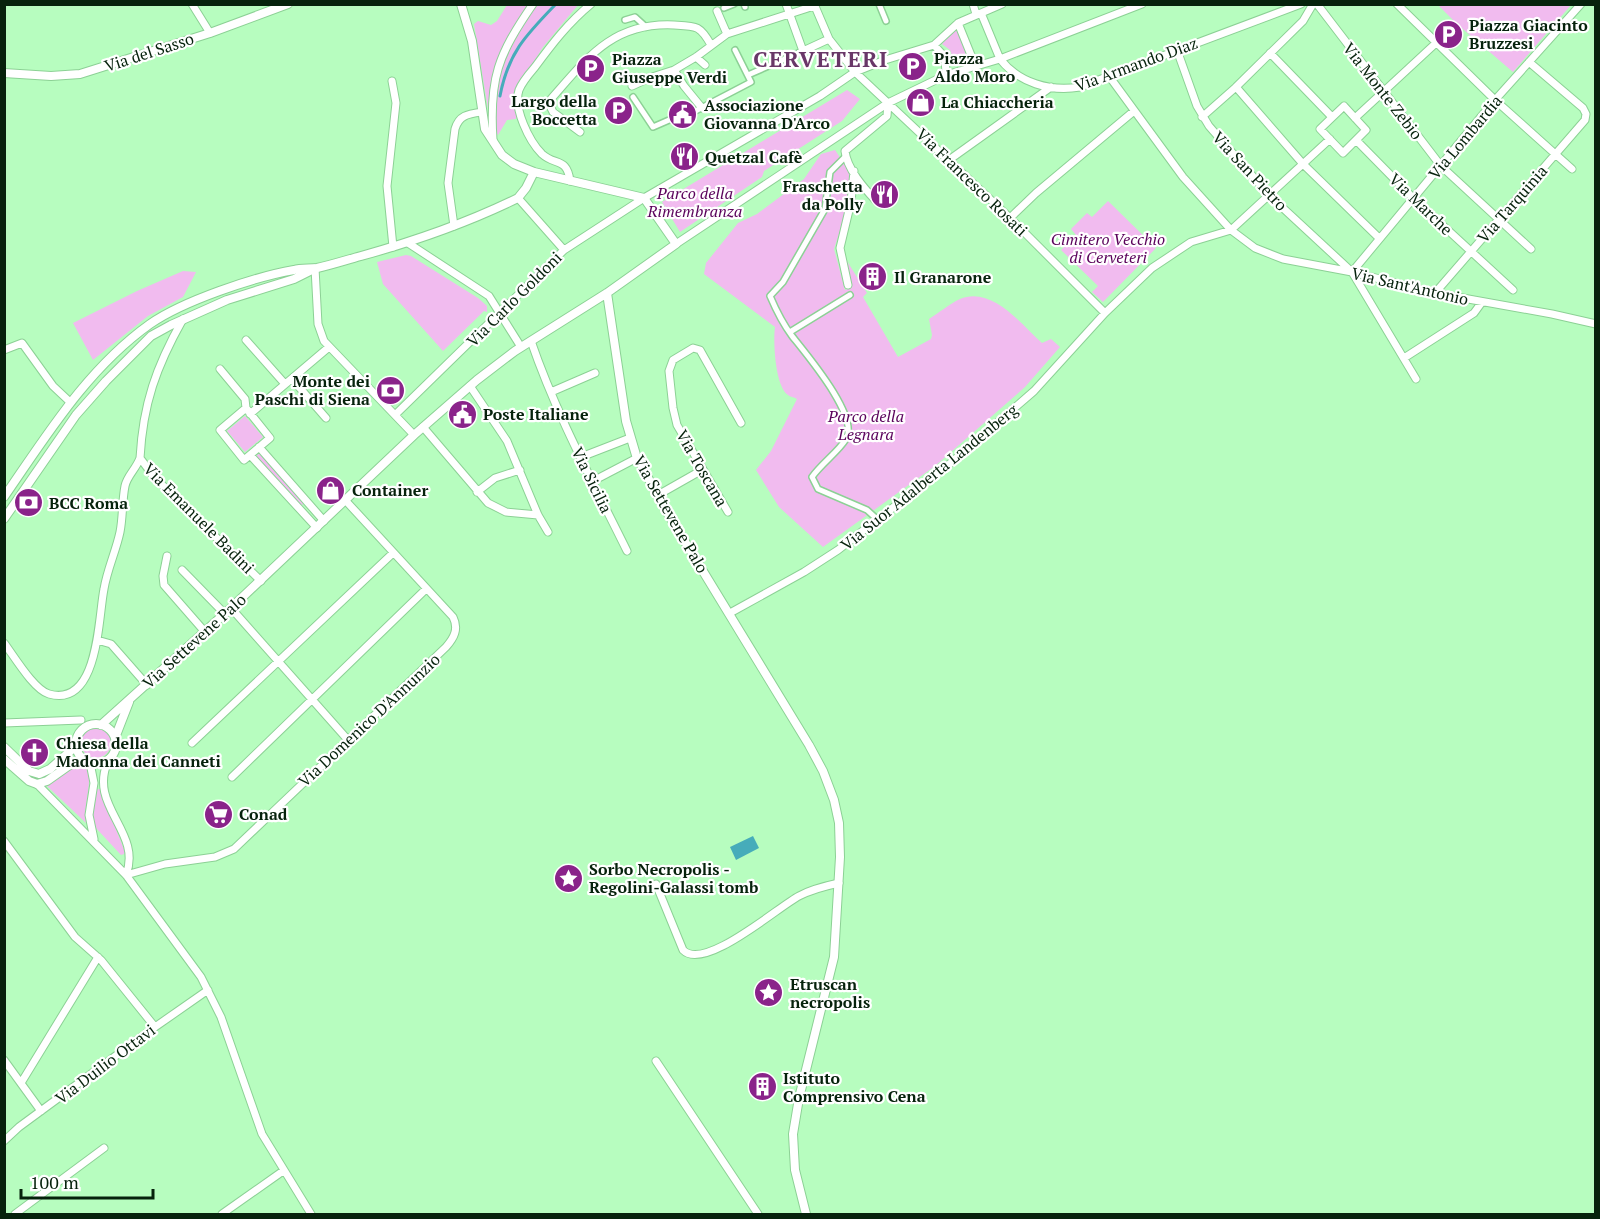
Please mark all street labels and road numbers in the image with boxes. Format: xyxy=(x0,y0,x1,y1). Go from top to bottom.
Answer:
street label: Via del Sasso xyxy=(102,27,197,77)
street label: Via Armando Diaz xyxy=(1071,32,1201,96)
street label: Via Monte Zebio xyxy=(1338,38,1428,144)
street label: Via Lombardia xyxy=(1423,90,1507,184)
street label: Via Francesco Rosati xyxy=(912,123,1033,241)
street label: Via San Pietro xyxy=(1207,127,1293,216)
street label: Via Tarquinia xyxy=(1472,160,1552,248)
street label: Via Marche xyxy=(1384,168,1458,240)
street label: Via Carlo Goldoni xyxy=(461,246,567,352)
street label: Via Sant'Antonio xyxy=(1349,262,1471,310)
street label: Via Suor Adalberta Landenberg xyxy=(836,398,1023,555)
street label: Via Toscana xyxy=(671,425,733,511)
street label: Via Sicilia xyxy=(567,443,617,517)
street label: Via Settevene Palo xyxy=(628,451,714,577)
street label: Via Emanuele Badini xyxy=(139,458,259,578)
street label: Via Settevene Palo xyxy=(137,588,251,694)
street label: Via Domenico D'Annunzio xyxy=(293,648,445,792)
street label: Via Duilio Ottavi xyxy=(50,1019,160,1109)

